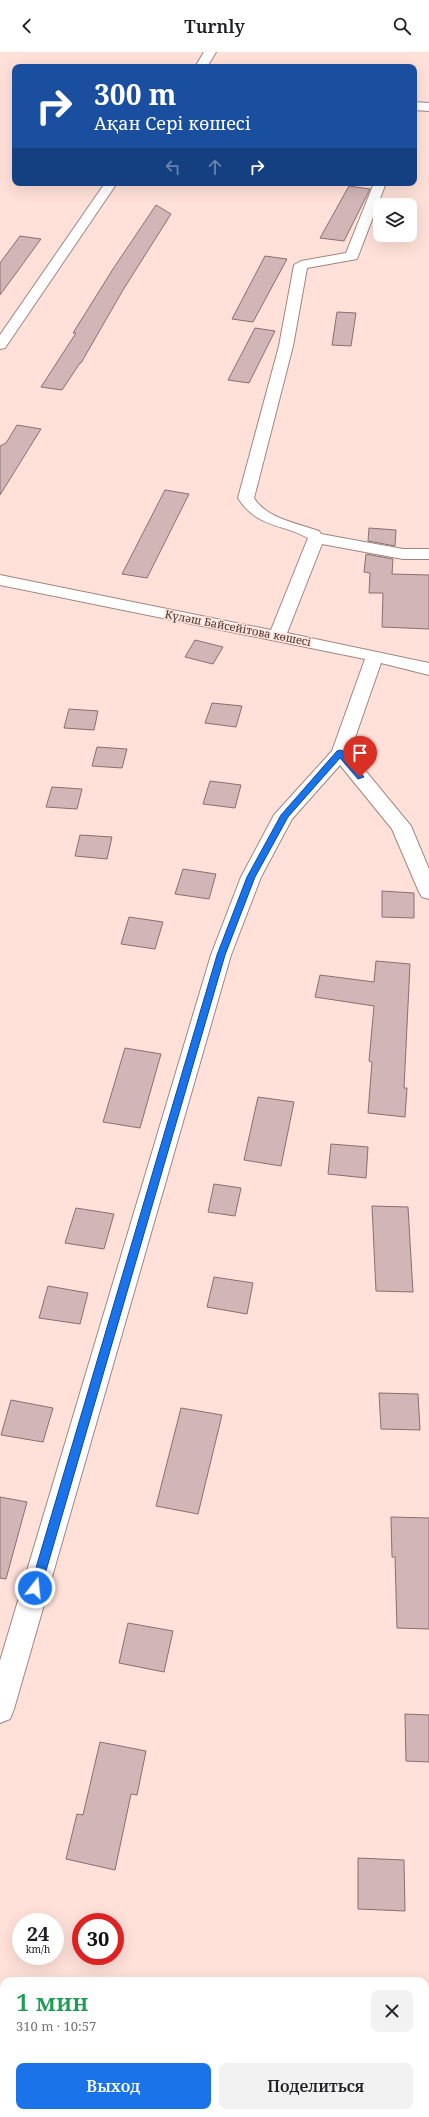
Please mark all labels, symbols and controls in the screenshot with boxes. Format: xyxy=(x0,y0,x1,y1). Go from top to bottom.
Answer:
text: Turnly xyxy=(184,14,245,38)
icon: back xyxy=(16,15,38,37)
icon: search xyxy=(391,15,413,37)
text: 300 m xyxy=(94,75,176,113)
icon: right xyxy=(28,80,80,132)
text: Ақан Сері көшесі xyxy=(94,111,251,135)
icon: left xyxy=(162,156,184,178)
icon: ahead xyxy=(204,156,226,178)
icon: right xyxy=(246,156,268,178)
map controls xyxy=(373,198,417,242)
button: layers xyxy=(373,198,417,242)
street label: Күләш Байсейітова көшесі xyxy=(164,606,313,649)
pin xyxy=(343,736,377,777)
icon: arrive xyxy=(349,742,371,764)
position arrow xyxy=(14,1567,56,1609)
speed limit sign: 30 xyxy=(72,1913,124,1965)
text: 24 xyxy=(27,1920,49,1947)
text: km/h xyxy=(26,1942,50,1956)
text: 1 мин xyxy=(16,1985,88,2018)
button: close xyxy=(371,1990,413,2032)
text: 310 m · 10:57 xyxy=(16,2017,96,2035)
button: Выход xyxy=(16,2063,211,2109)
button: Поделиться xyxy=(219,2063,413,2109)

